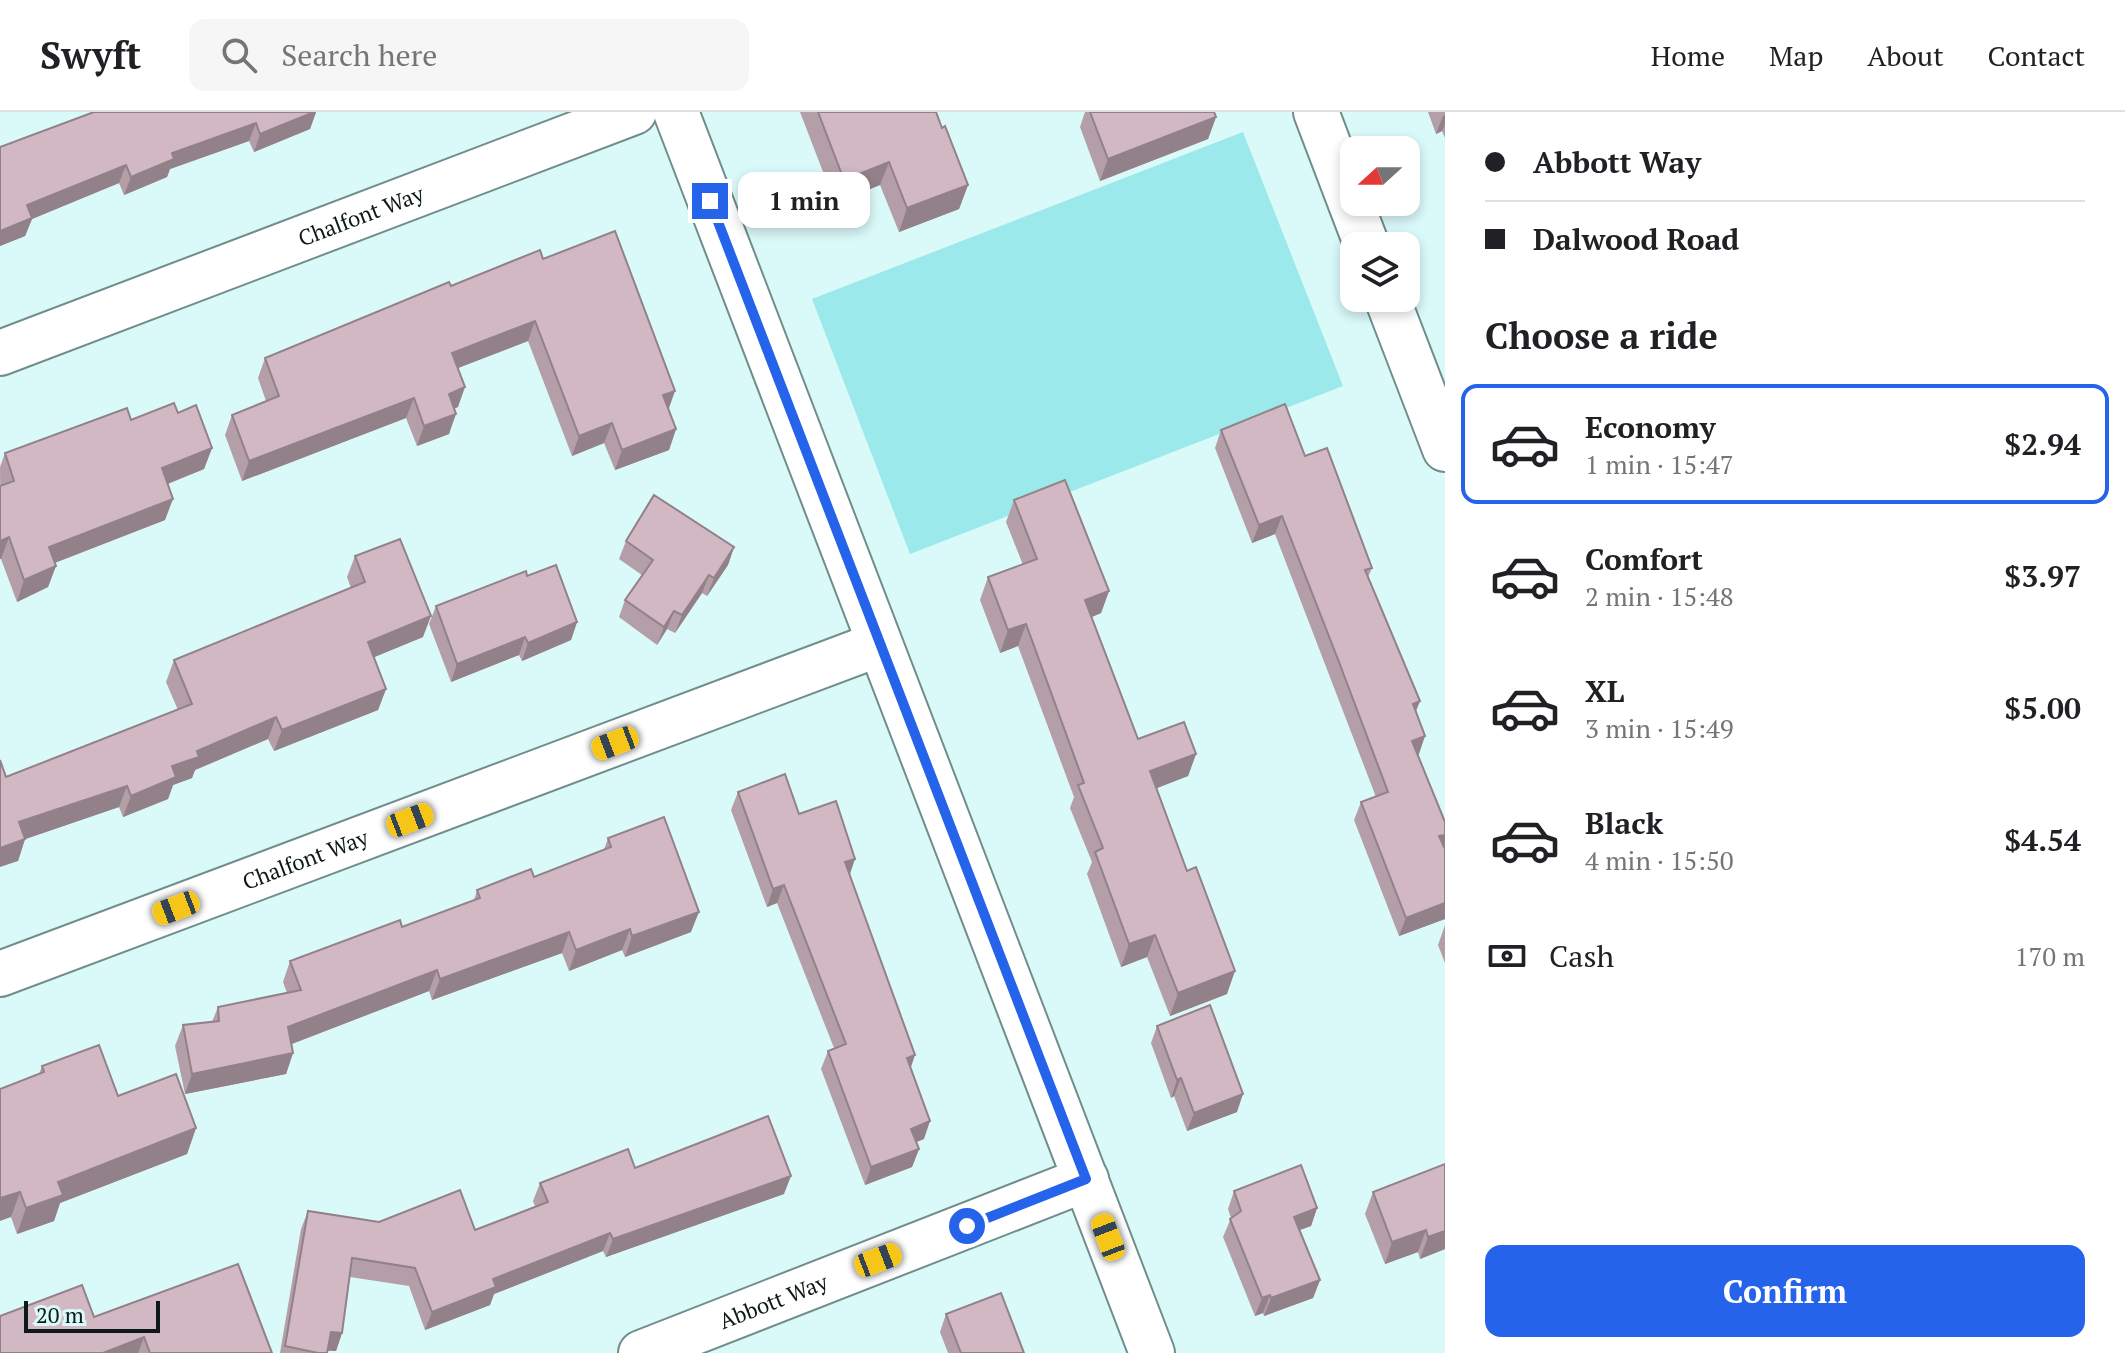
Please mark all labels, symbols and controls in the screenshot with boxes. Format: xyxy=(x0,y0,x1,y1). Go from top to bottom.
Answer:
search box xyxy=(189,19,749,91)
text: Swyft xyxy=(40,30,141,80)
icon: search xyxy=(217,33,261,77)
text: Search here xyxy=(281,35,437,75)
text: Home xyxy=(1651,37,1725,74)
text: Map xyxy=(1769,37,1823,74)
text: About xyxy=(1867,37,1944,74)
text: Contact xyxy=(1988,37,2085,74)
north arrow xyxy=(1340,136,1420,216)
map controls xyxy=(1340,136,1420,312)
text: Abbott Way xyxy=(1533,142,1701,182)
callout: 1 min xyxy=(738,173,870,229)
street label: Chalfont Way xyxy=(294,178,428,252)
route end xyxy=(692,183,728,219)
text: 1 min xyxy=(768,183,840,217)
text: Dalwood Road xyxy=(1533,219,1739,259)
button: layers xyxy=(1340,232,1420,312)
text: Choose a ride xyxy=(1485,312,1718,359)
text: Economy xyxy=(1585,407,1716,447)
icon: car xyxy=(1489,408,1561,480)
text: $2.94 xyxy=(2004,424,2081,464)
text: 1 min · 15:47 xyxy=(1585,447,1734,481)
text: Comfort xyxy=(1585,539,1703,579)
icon: car xyxy=(1489,540,1561,612)
text: $3.97 xyxy=(2004,556,2081,596)
text: 2 min · 15:48 xyxy=(1585,579,1734,613)
text: XL xyxy=(1585,671,1624,711)
icon: car xyxy=(1489,672,1561,744)
text: $5.00 xyxy=(2004,688,2081,728)
text: 3 min · 15:49 xyxy=(1585,711,1734,745)
car xyxy=(588,723,642,763)
car xyxy=(383,800,437,840)
text: Black xyxy=(1585,803,1663,843)
icon: car xyxy=(1489,804,1561,876)
text: $4.54 xyxy=(2004,820,2081,860)
street label: Chalfont Way xyxy=(238,822,373,896)
text: 4 min · 15:50 xyxy=(1585,843,1734,877)
car xyxy=(149,888,203,928)
icon: cash xyxy=(1485,934,1529,978)
text: Cash xyxy=(1549,936,1614,976)
text: 170 m xyxy=(2015,939,2085,973)
route start xyxy=(949,1208,985,1244)
car xyxy=(1088,1210,1128,1264)
car xyxy=(851,1240,905,1280)
button: Confirm xyxy=(1485,1245,2085,1337)
street label: Abbott Way xyxy=(715,1266,832,1335)
scale bar xyxy=(24,1297,160,1333)
text: 20 m xyxy=(36,1300,84,1329)

